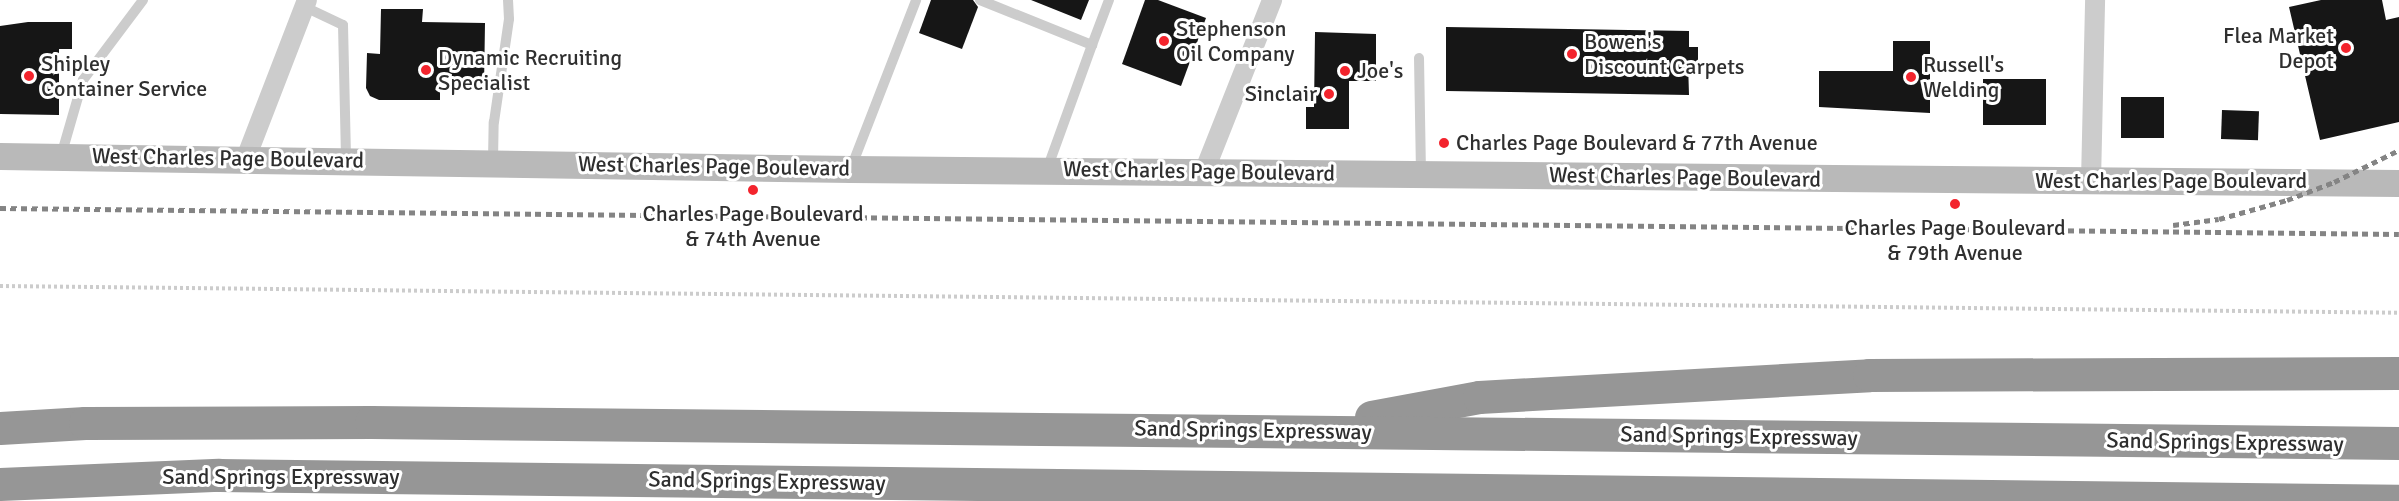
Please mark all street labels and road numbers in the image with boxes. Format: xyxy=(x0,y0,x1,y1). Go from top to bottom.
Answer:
street label: West Charles Page Boulevard xyxy=(92,142,364,174)
street label: West Charles Page Boulevard xyxy=(578,150,850,182)
street label: West Charles Page Boulevard xyxy=(1063,155,1335,187)
street label: West Charles Page Boulevard xyxy=(1549,161,1821,193)
street label: West Charles Page Boulevard xyxy=(2035,168,2307,194)
street label: Sand Springs Expressway xyxy=(1134,415,1372,445)
street label: Sand Springs Expressway xyxy=(1620,421,1858,451)
street label: Sand Springs Expressway xyxy=(2106,427,2344,457)
street label: Sand Springs Expressway xyxy=(162,464,400,490)
street label: Sand Springs Expressway xyxy=(648,466,886,496)

